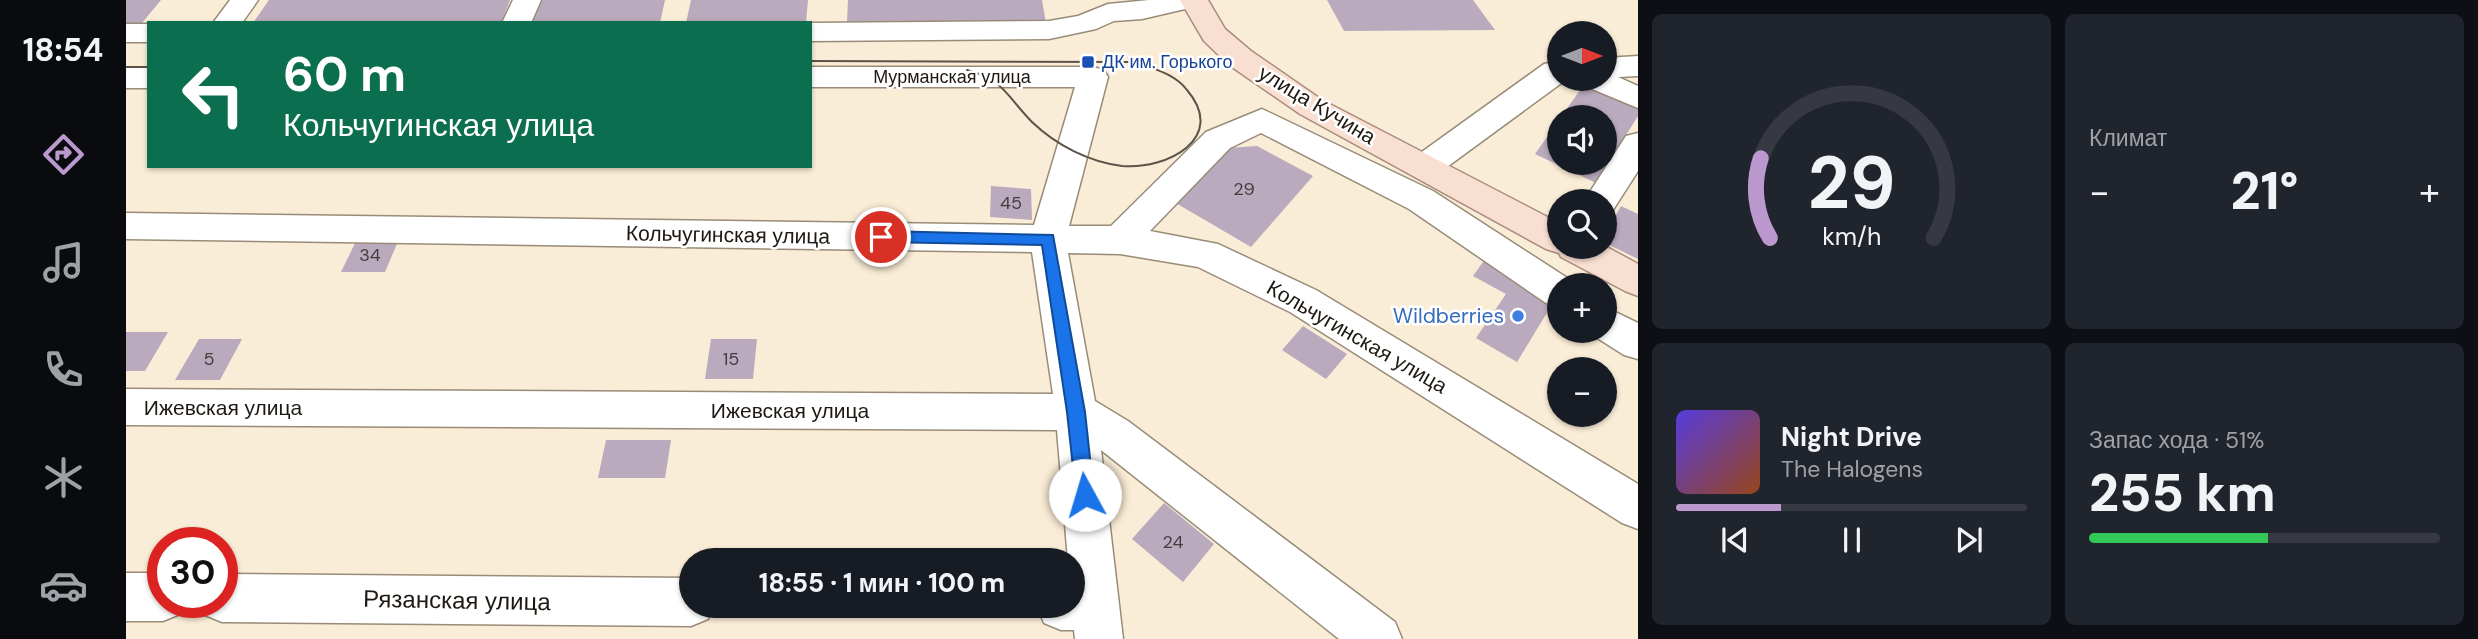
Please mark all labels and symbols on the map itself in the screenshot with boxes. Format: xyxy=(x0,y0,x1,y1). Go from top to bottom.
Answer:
north arrow xyxy=(1547,21,1617,91)
place label: ДК им. Горького xyxy=(1102,50,1232,74)
marker: ДК им. Горького xyxy=(1080,54,1096,70)
street label: улица Кучина xyxy=(1253,59,1381,151)
street label: Мурманская улица xyxy=(873,65,1032,89)
house number: 29 xyxy=(1233,177,1255,201)
house number: 45 xyxy=(1000,191,1022,215)
pin xyxy=(851,207,911,267)
street label: Кольчугинская улица xyxy=(626,219,831,251)
house number: 34 xyxy=(359,243,381,267)
street label: Кольчугинская улица xyxy=(1262,274,1453,400)
place label: Wildberries xyxy=(1393,302,1504,330)
marker: Wildberries xyxy=(1510,308,1526,324)
house number: 5 xyxy=(204,347,214,371)
house number: 15 xyxy=(723,347,739,371)
street label: Ижевская улица xyxy=(144,394,302,422)
street label: Ижевская улица xyxy=(711,397,869,425)
position arrow xyxy=(1048,458,1122,532)
speed limit sign: 30 xyxy=(147,527,238,618)
house number: 24 xyxy=(1163,530,1184,554)
street label: Рязанская улица xyxy=(363,583,552,617)

